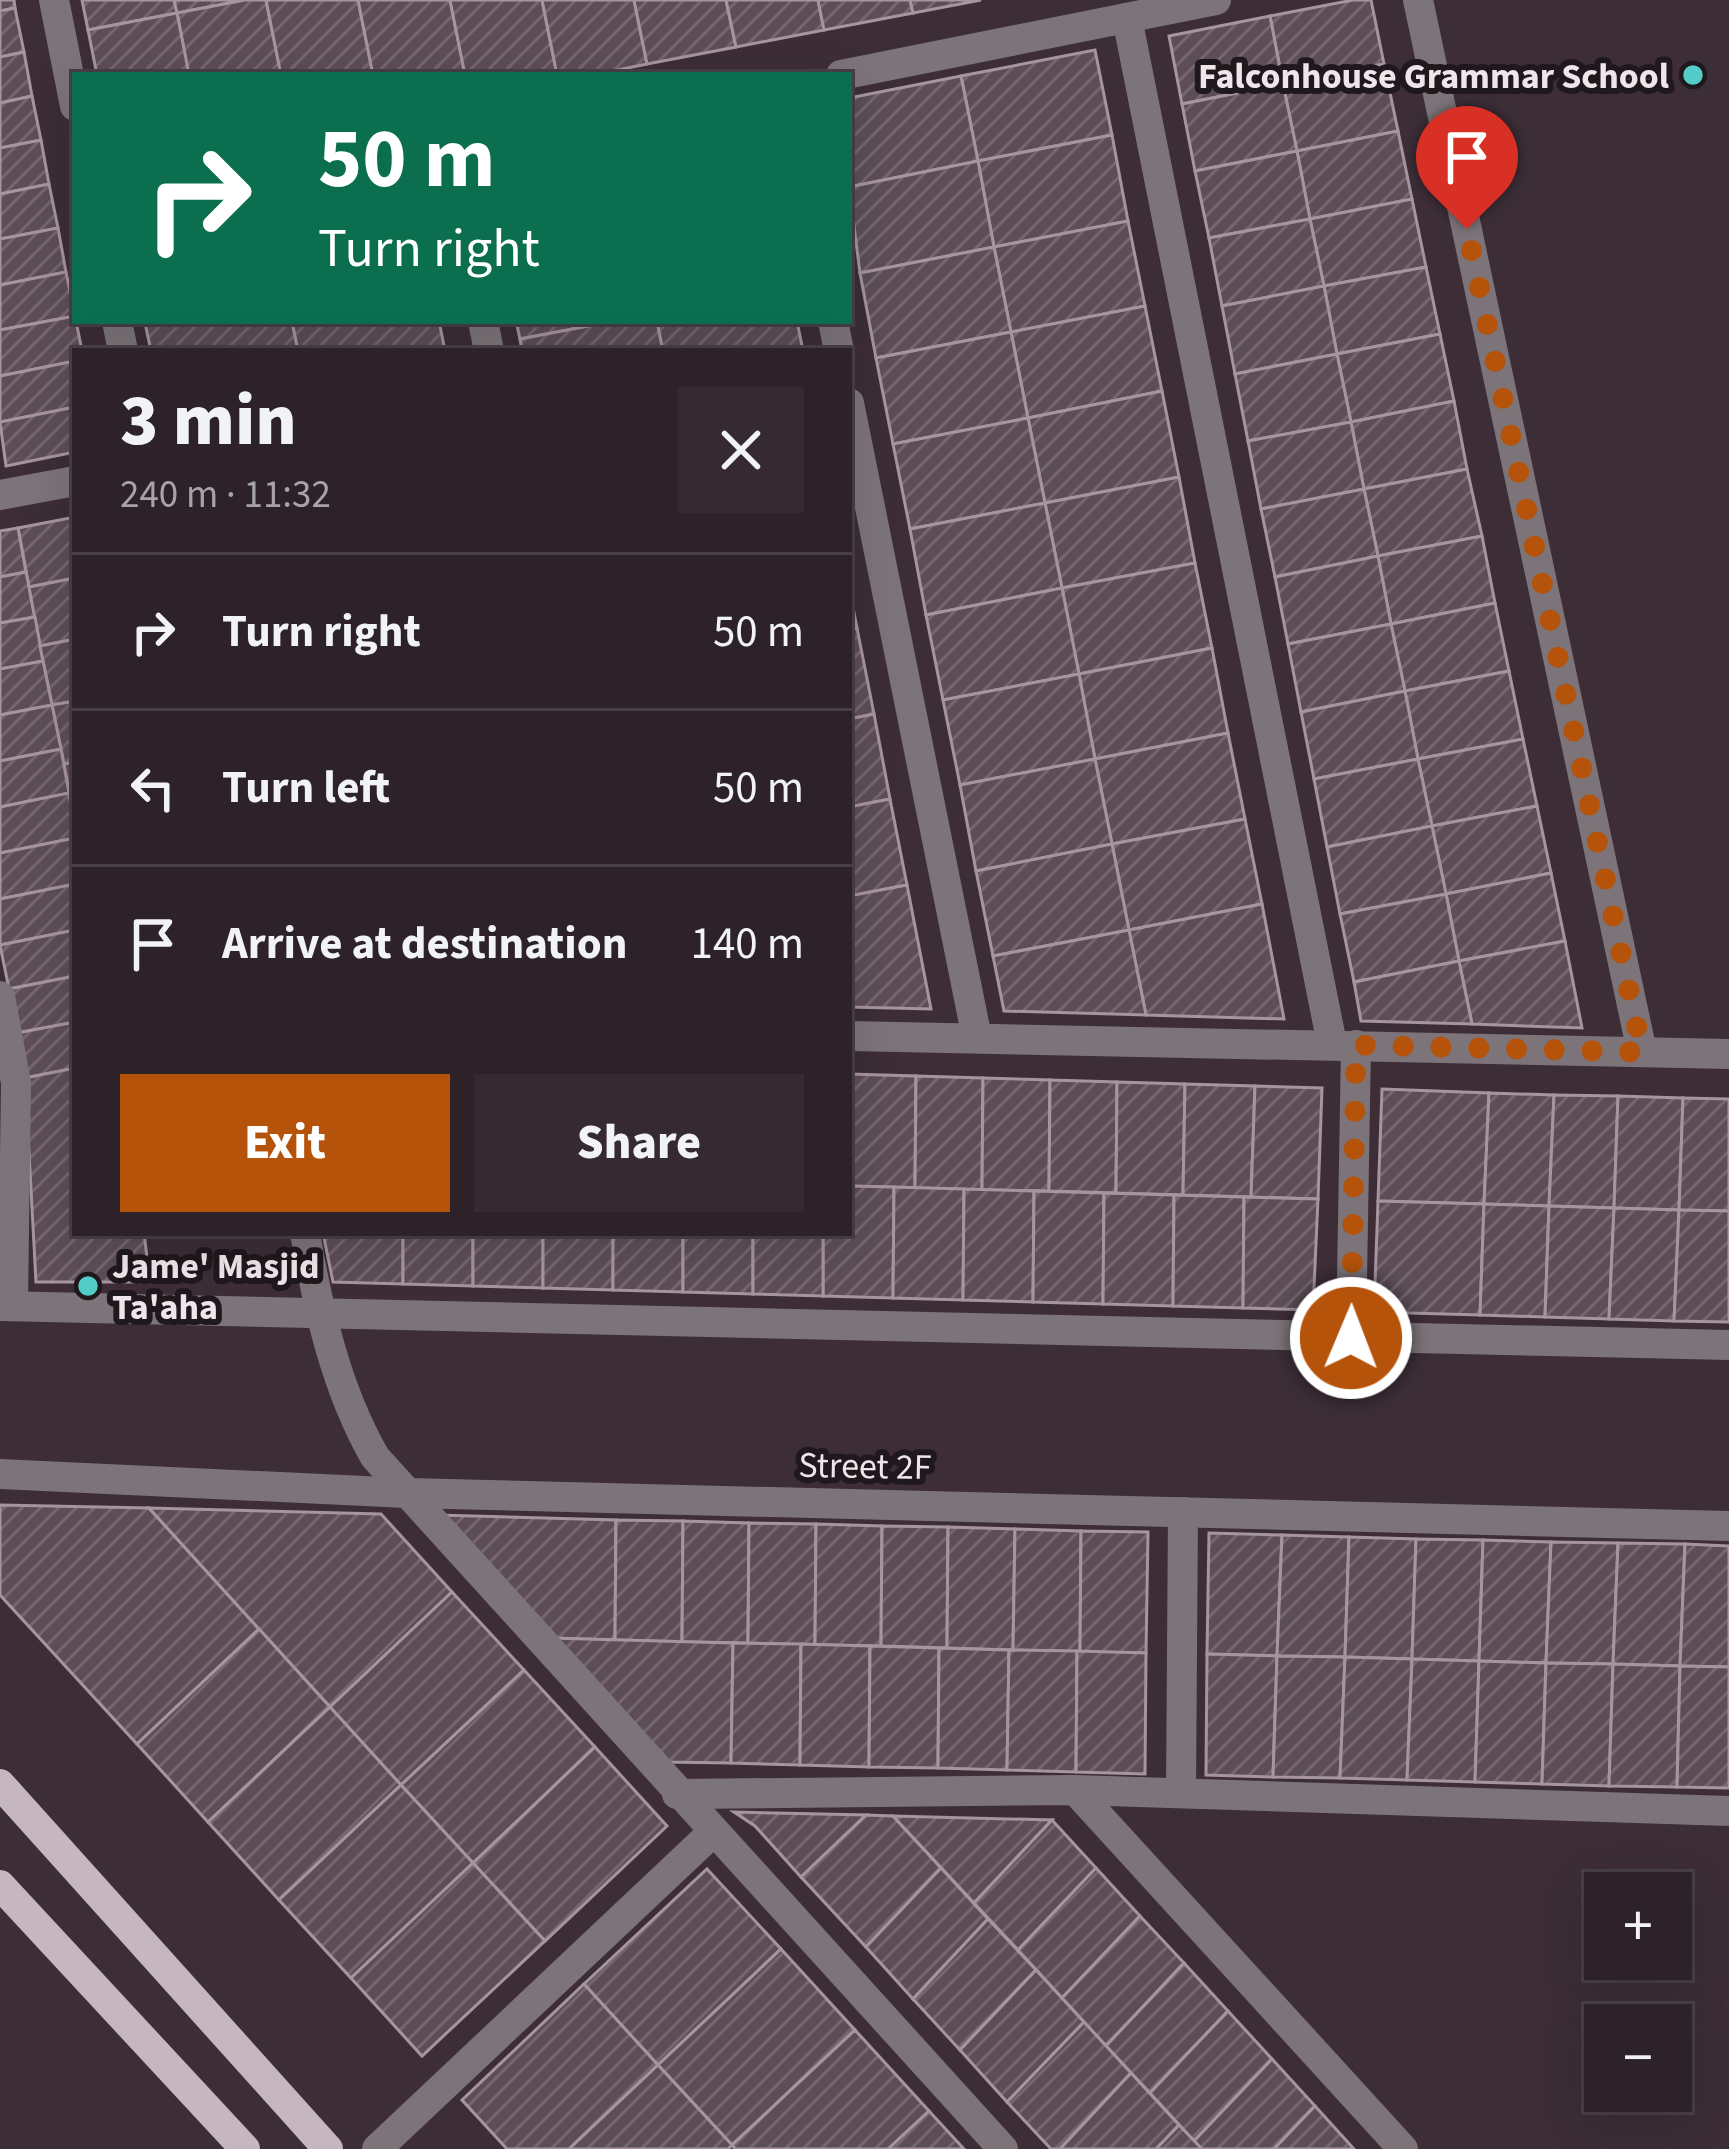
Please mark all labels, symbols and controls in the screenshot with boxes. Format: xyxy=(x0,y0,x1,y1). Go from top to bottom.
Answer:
place label: Falconhouse Grammar School xyxy=(1198,51,1669,102)
marker: Falconhouse Grammar School xyxy=(1680,62,1706,88)
text: 50 m xyxy=(318,100,496,220)
pin xyxy=(1416,106,1518,229)
icon: right xyxy=(120,120,276,276)
icon: arrive xyxy=(1434,124,1500,190)
text: Turn right xyxy=(318,211,540,288)
text: 3 min xyxy=(120,370,297,473)
button: close xyxy=(678,387,804,513)
text: 240 m · 11:32 xyxy=(120,467,331,523)
icon: right xyxy=(120,599,186,665)
text: Turn right xyxy=(222,600,421,664)
text: 50 m xyxy=(713,600,804,664)
icon: left xyxy=(120,755,186,821)
text: Turn left xyxy=(222,756,390,820)
text: 50 m xyxy=(713,756,804,820)
icon: arrive xyxy=(120,911,186,977)
text: Arrive at destination xyxy=(222,912,627,976)
text: 140 m xyxy=(691,912,804,976)
button: Exit xyxy=(120,1074,450,1212)
button: Share xyxy=(474,1074,804,1212)
place label: Jame' Masjid Ta'aha xyxy=(112,1241,320,1333)
marker: Jame' Masjid Ta'aha xyxy=(75,1273,101,1299)
position arrow xyxy=(1288,1275,1414,1401)
street label: Street 2F xyxy=(798,1440,932,1493)
map controls xyxy=(1584,1872,1692,2112)
button: + xyxy=(1584,1872,1692,1980)
button: − xyxy=(1584,2004,1692,2112)

